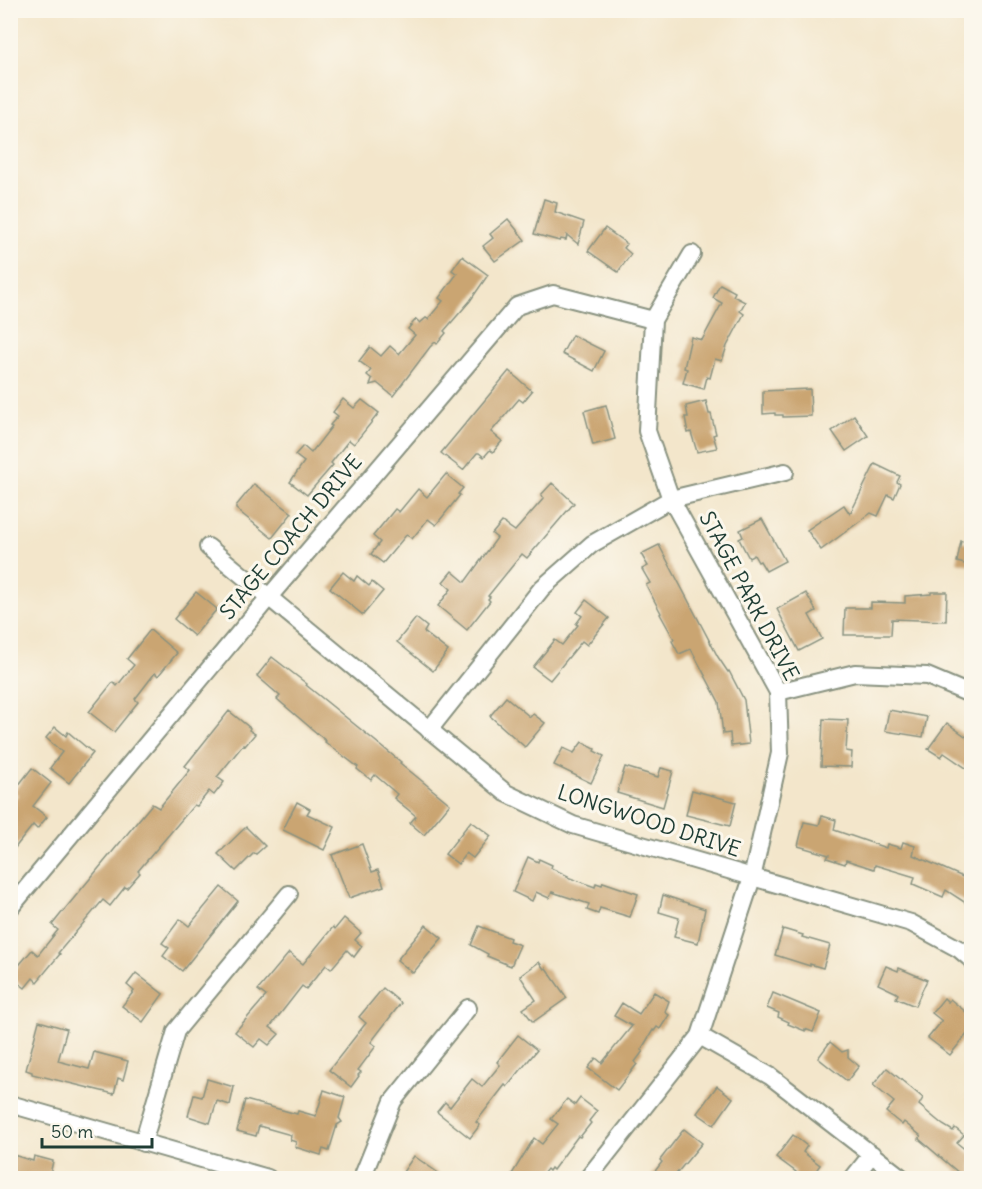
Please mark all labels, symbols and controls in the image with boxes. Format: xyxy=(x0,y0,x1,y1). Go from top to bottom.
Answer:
street label: STAGE COACH DRIVE xyxy=(214,449,368,625)
street label: STAGE PARK DRIVE xyxy=(694,507,805,685)
street label: LONGWOOD DRIVE xyxy=(554,778,744,863)
scale bar xyxy=(42,1111,152,1149)
text: 50 m xyxy=(51,1120,93,1143)

